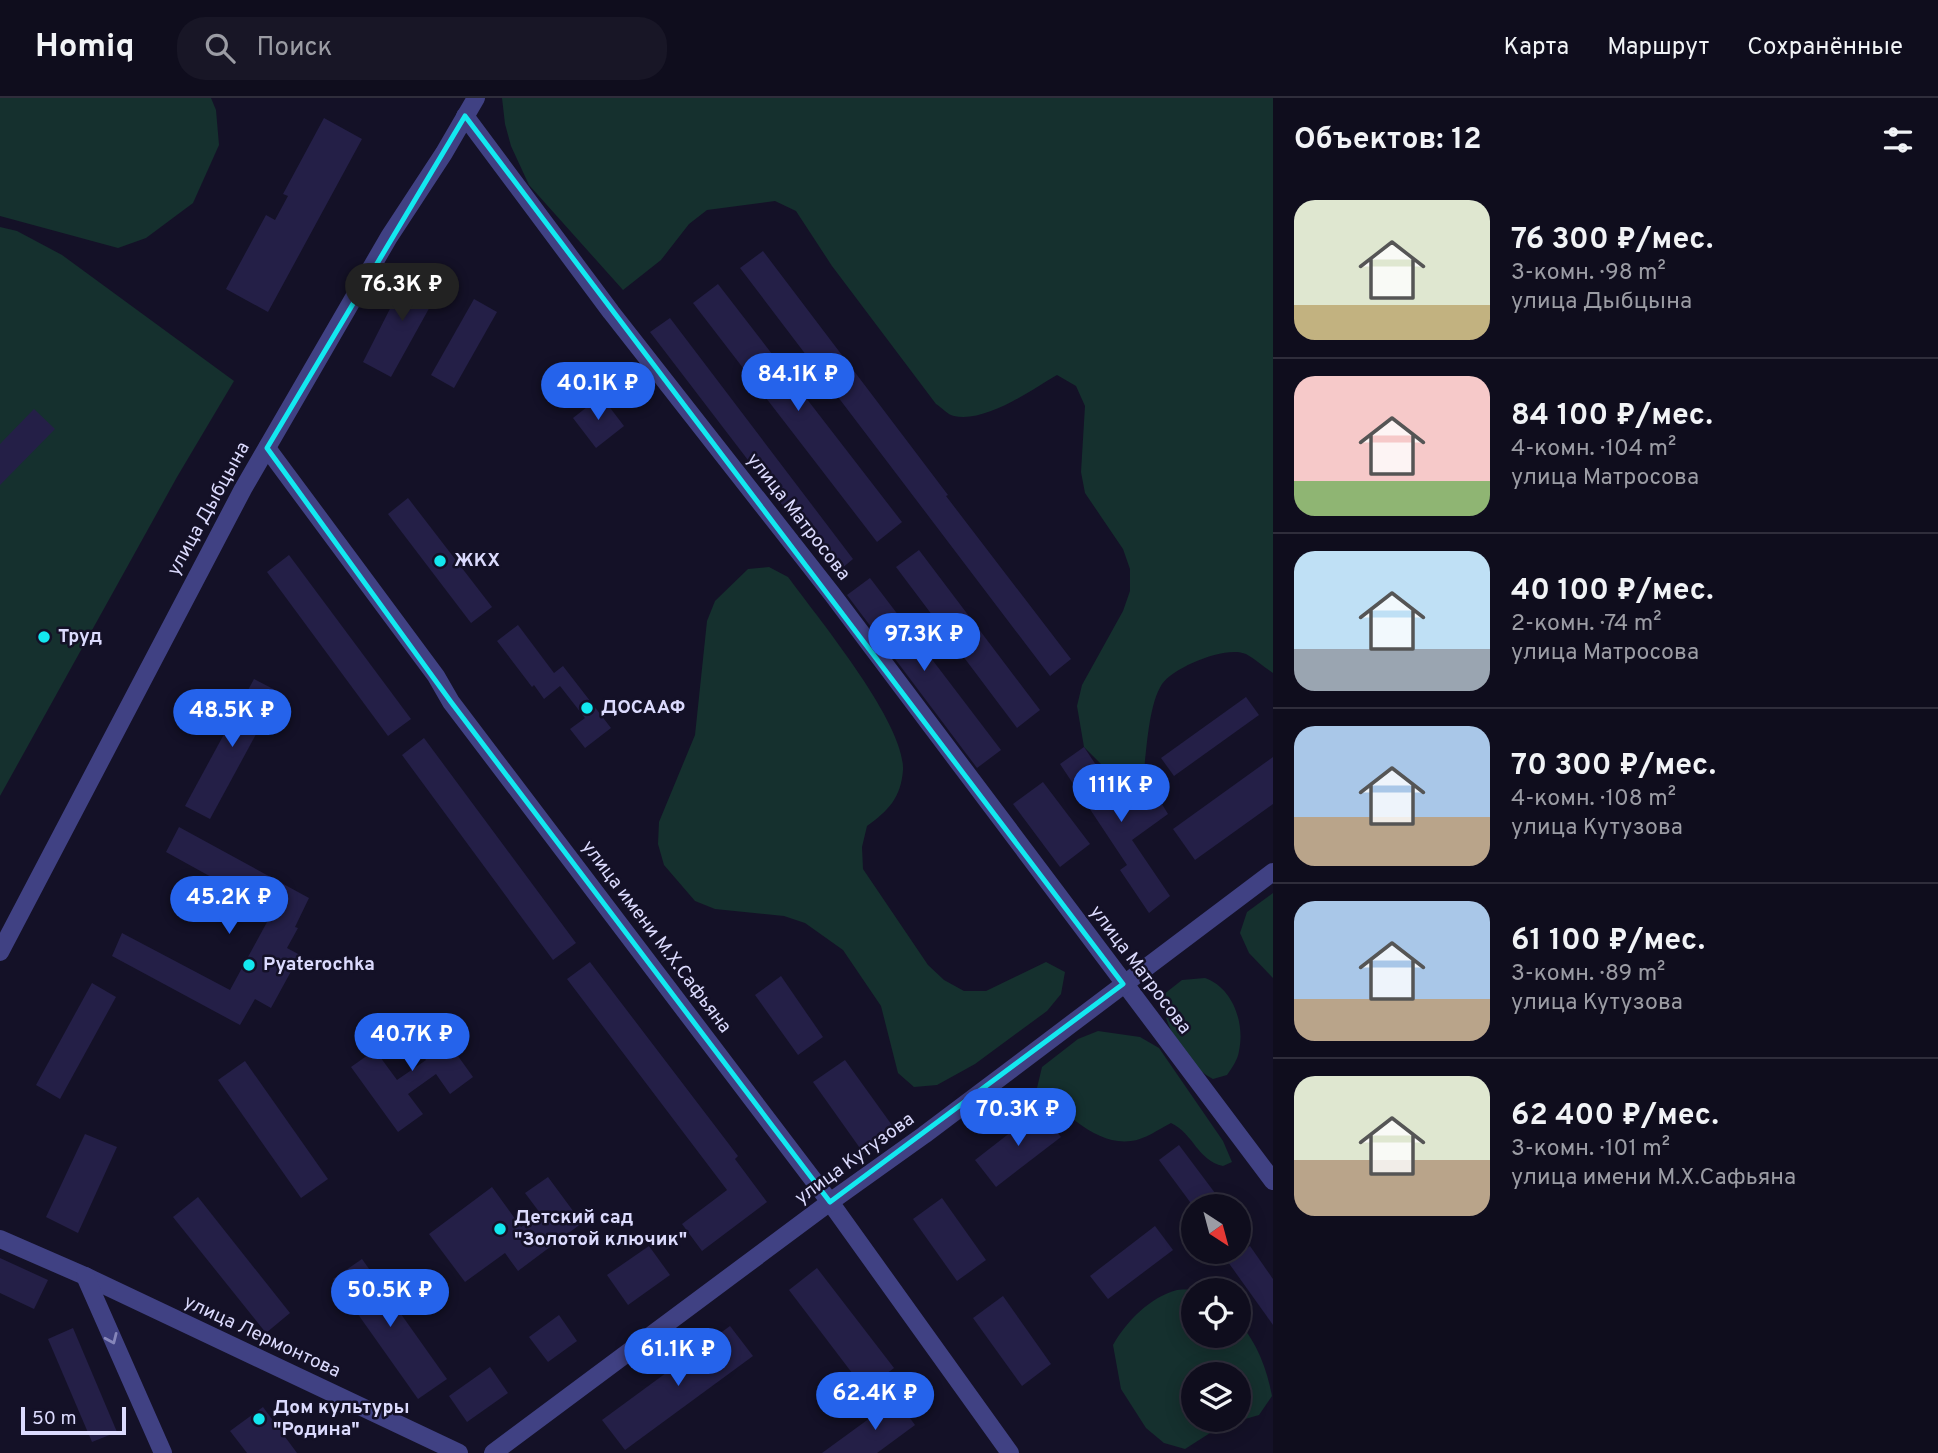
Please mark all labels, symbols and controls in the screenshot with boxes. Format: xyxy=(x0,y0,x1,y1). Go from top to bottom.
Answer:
search box xyxy=(177,17,667,80)
text: Homiq xyxy=(35,27,135,69)
icon: search xyxy=(201,29,239,67)
text: Поиск xyxy=(257,32,332,65)
text: Карта xyxy=(1503,33,1569,63)
text: Маршрут xyxy=(1607,33,1709,63)
text: Сохранённые xyxy=(1747,33,1903,63)
icon: filters xyxy=(1879,121,1917,159)
text: Объектов: 12 xyxy=(1294,122,1481,159)
text: 76 300 ₽/мес. xyxy=(1511,222,1713,259)
icon: home xyxy=(1350,228,1434,312)
text: 3-комн. · 98 m² xyxy=(1511,259,1666,288)
pin: 76.3K ₽ xyxy=(337,264,467,323)
text: 76.3K ₽ xyxy=(361,271,443,300)
text: улица Дыбцына xyxy=(1511,288,1692,317)
pin: 84.1K ₽ xyxy=(733,354,863,413)
text: 84.1K ₽ xyxy=(757,361,839,390)
pin: 40.1K ₽ xyxy=(533,362,663,422)
text: 40.1K ₽ xyxy=(557,370,639,399)
text: 84 100 ₽/мес. xyxy=(1511,398,1713,435)
icon: home xyxy=(1350,404,1434,488)
text: 4-комн. · 104 m² xyxy=(1511,435,1676,464)
street label: улица Дыбцына xyxy=(162,438,256,580)
street label: улица Матросова xyxy=(741,448,855,586)
text: улица Матросова xyxy=(1511,464,1699,493)
place label: ЖКХ xyxy=(454,549,500,573)
marker: ЖКХ xyxy=(432,553,448,569)
text: 40 100 ₽/мес. xyxy=(1511,573,1714,610)
icon: home xyxy=(1350,579,1434,663)
text: 2-комн. · 74 m² xyxy=(1511,610,1662,639)
pin: 97.3K ₽ xyxy=(859,614,989,673)
text: 97.3K ₽ xyxy=(884,621,964,650)
place label: Труд xyxy=(58,625,102,649)
marker: Труд xyxy=(36,629,52,645)
text: улица Матросова xyxy=(1511,639,1699,668)
pin: 48.5K ₽ xyxy=(167,690,297,749)
place label: ДОСААФ xyxy=(601,696,685,720)
text: 48.5K ₽ xyxy=(189,697,275,726)
marker: ДОСААФ xyxy=(579,700,595,716)
text: 70 300 ₽/мес. xyxy=(1511,748,1716,785)
icon: home xyxy=(1350,754,1434,838)
pin: 111K ₽ xyxy=(1064,764,1178,824)
text: 111K ₽ xyxy=(1089,772,1153,801)
text: 4-комн. · 108 m² xyxy=(1511,785,1676,814)
text: улица Кутузова xyxy=(1511,814,1683,843)
street label: улица имени М.Х.Сафьяна xyxy=(576,836,736,1038)
pin: 45.2K ₽ xyxy=(164,876,294,936)
text: 45.2K ₽ xyxy=(186,884,272,913)
street label: улица Матросова xyxy=(1084,901,1196,1039)
text: 61 100 ₽/мес. xyxy=(1511,923,1705,960)
icon: home xyxy=(1350,929,1434,1013)
place label: Pyaterochka xyxy=(263,953,375,977)
marker: Pyaterochka xyxy=(241,957,257,973)
text: 3-комн. · 89 m² xyxy=(1511,960,1665,989)
text: улица Кутузова xyxy=(1511,989,1683,1018)
pin: 40.7K ₽ xyxy=(347,1014,477,1073)
text: 40.7K ₽ xyxy=(371,1021,453,1050)
pin: 70.3K ₽ xyxy=(953,1088,1083,1148)
text: 70.3K ₽ xyxy=(976,1096,1060,1125)
text: 62 400 ₽/мес. xyxy=(1511,1098,1719,1135)
icon: home xyxy=(1350,1104,1434,1188)
street label: улица Кутузова xyxy=(790,1108,920,1210)
text: 3-комн. · 101 m² xyxy=(1511,1135,1670,1164)
text: улица имени М.Х.Сафьяна xyxy=(1511,1164,1796,1193)
north arrow xyxy=(1181,1194,1251,1264)
map controls xyxy=(1181,1194,1251,1432)
place label: Детский сад "Золотой ключик" xyxy=(514,1206,687,1252)
marker: Детский сад "Золотой ключик" xyxy=(492,1221,508,1237)
pin: 50.5K ₽ xyxy=(325,1270,455,1329)
text: 50.5K ₽ xyxy=(347,1277,433,1306)
button: locate xyxy=(1181,1278,1251,1348)
street label: улица Лермонтова xyxy=(180,1290,344,1384)
pin: 61.1K ₽ xyxy=(613,1328,743,1388)
one-way arrow xyxy=(104,1332,118,1344)
text: 61.1K ₽ xyxy=(640,1336,716,1365)
button: layers xyxy=(1181,1362,1251,1432)
pin: 62.4K ₽ xyxy=(810,1372,940,1432)
text: 62.4K ₽ xyxy=(832,1380,918,1409)
place label: Дом культуры "Родина" xyxy=(273,1396,409,1442)
scale bar xyxy=(21,1404,126,1436)
text: 50 m xyxy=(32,1407,77,1431)
marker: Дом культуры "Родина" xyxy=(251,1411,267,1427)

